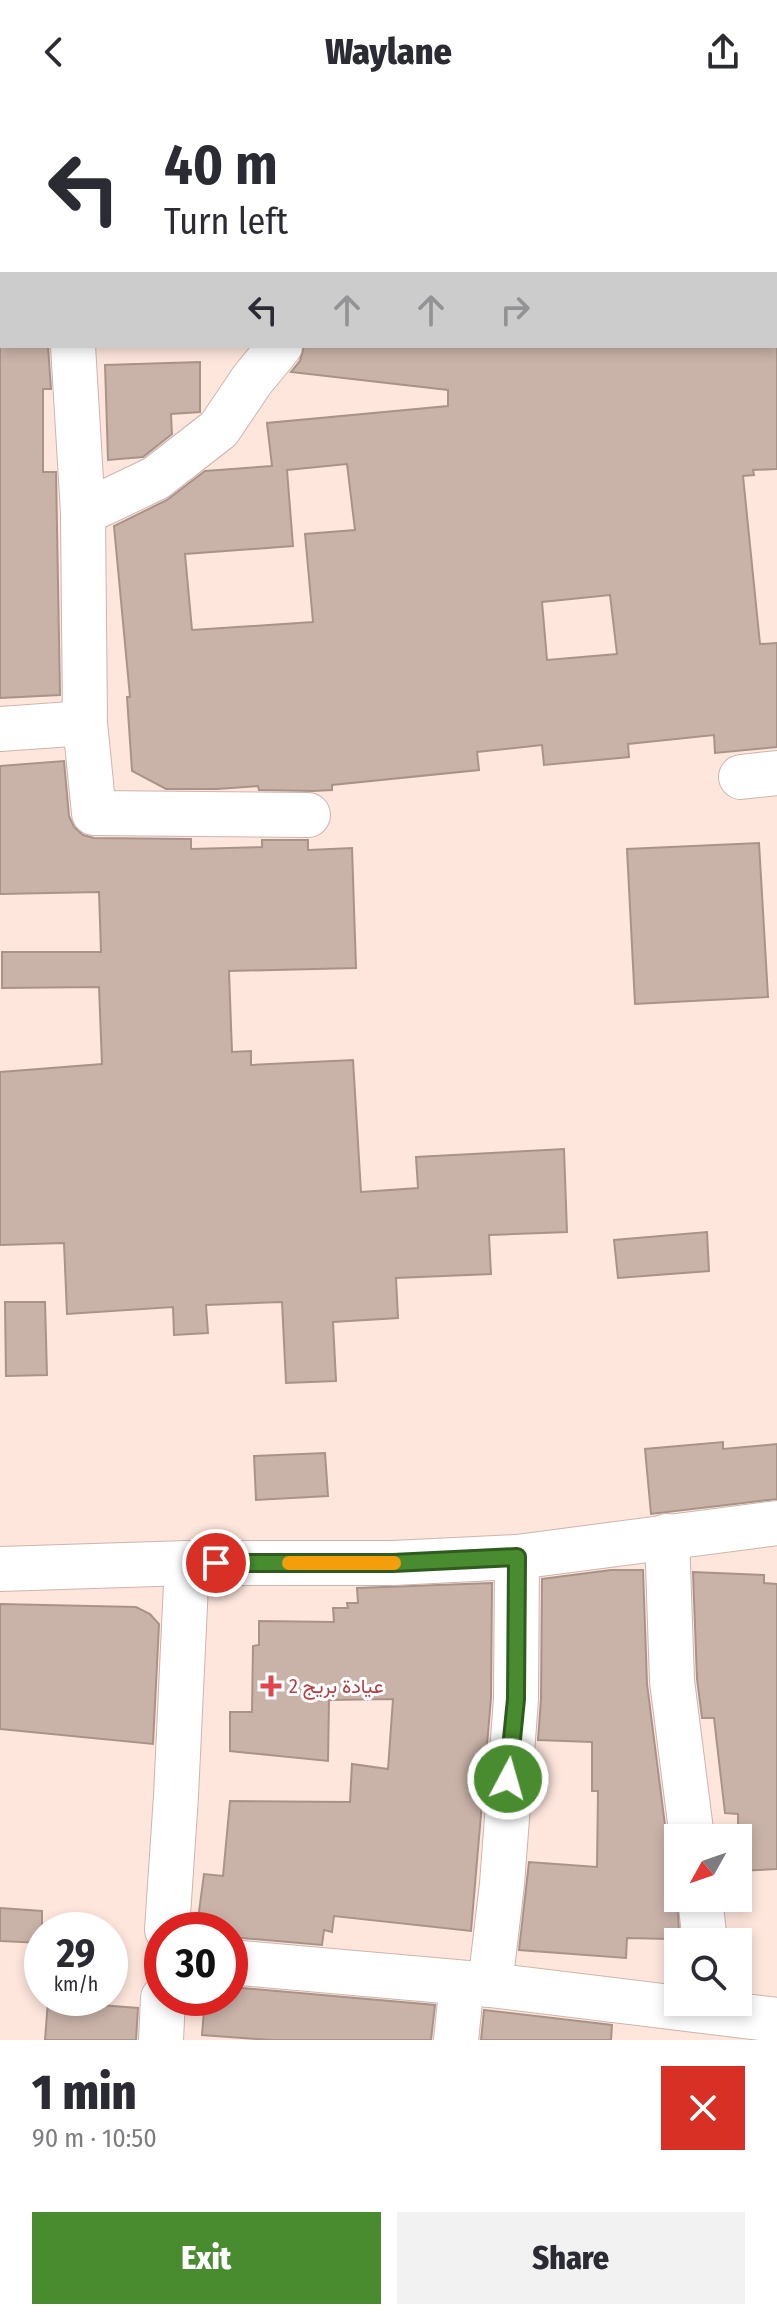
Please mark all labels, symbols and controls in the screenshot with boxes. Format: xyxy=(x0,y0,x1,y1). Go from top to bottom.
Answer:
icon: back xyxy=(32,30,76,74)
text: Waylane xyxy=(325,30,452,74)
icon: share xyxy=(701,30,745,74)
text: 40 m xyxy=(164,132,278,199)
icon: left xyxy=(32,136,136,240)
text: Turn left xyxy=(164,200,288,244)
icon: left xyxy=(241,288,285,332)
icon: ahead xyxy=(325,288,369,332)
icon: ahead xyxy=(409,288,453,332)
icon: right xyxy=(493,288,537,332)
pin xyxy=(182,1529,250,1597)
icon: arrive xyxy=(194,1541,238,1585)
place label: عيادة بريج 2 xyxy=(289,1674,384,1700)
marker: عيادة بريج 2 xyxy=(260,1675,282,1697)
position arrow xyxy=(466,1737,550,1821)
north arrow xyxy=(664,1824,752,1912)
map controls xyxy=(664,1824,752,2016)
speed limit sign: 30 xyxy=(144,1912,248,2016)
button: search xyxy=(664,1928,752,2016)
text: 29 xyxy=(56,1930,95,1978)
text: km/h xyxy=(54,1972,98,1996)
text: 1 min xyxy=(32,2064,136,2122)
button: close xyxy=(661,2066,745,2150)
text: 90 m · 10:50 xyxy=(32,2123,157,2154)
button: Exit xyxy=(32,2212,381,2304)
button: Share xyxy=(397,2212,745,2304)

